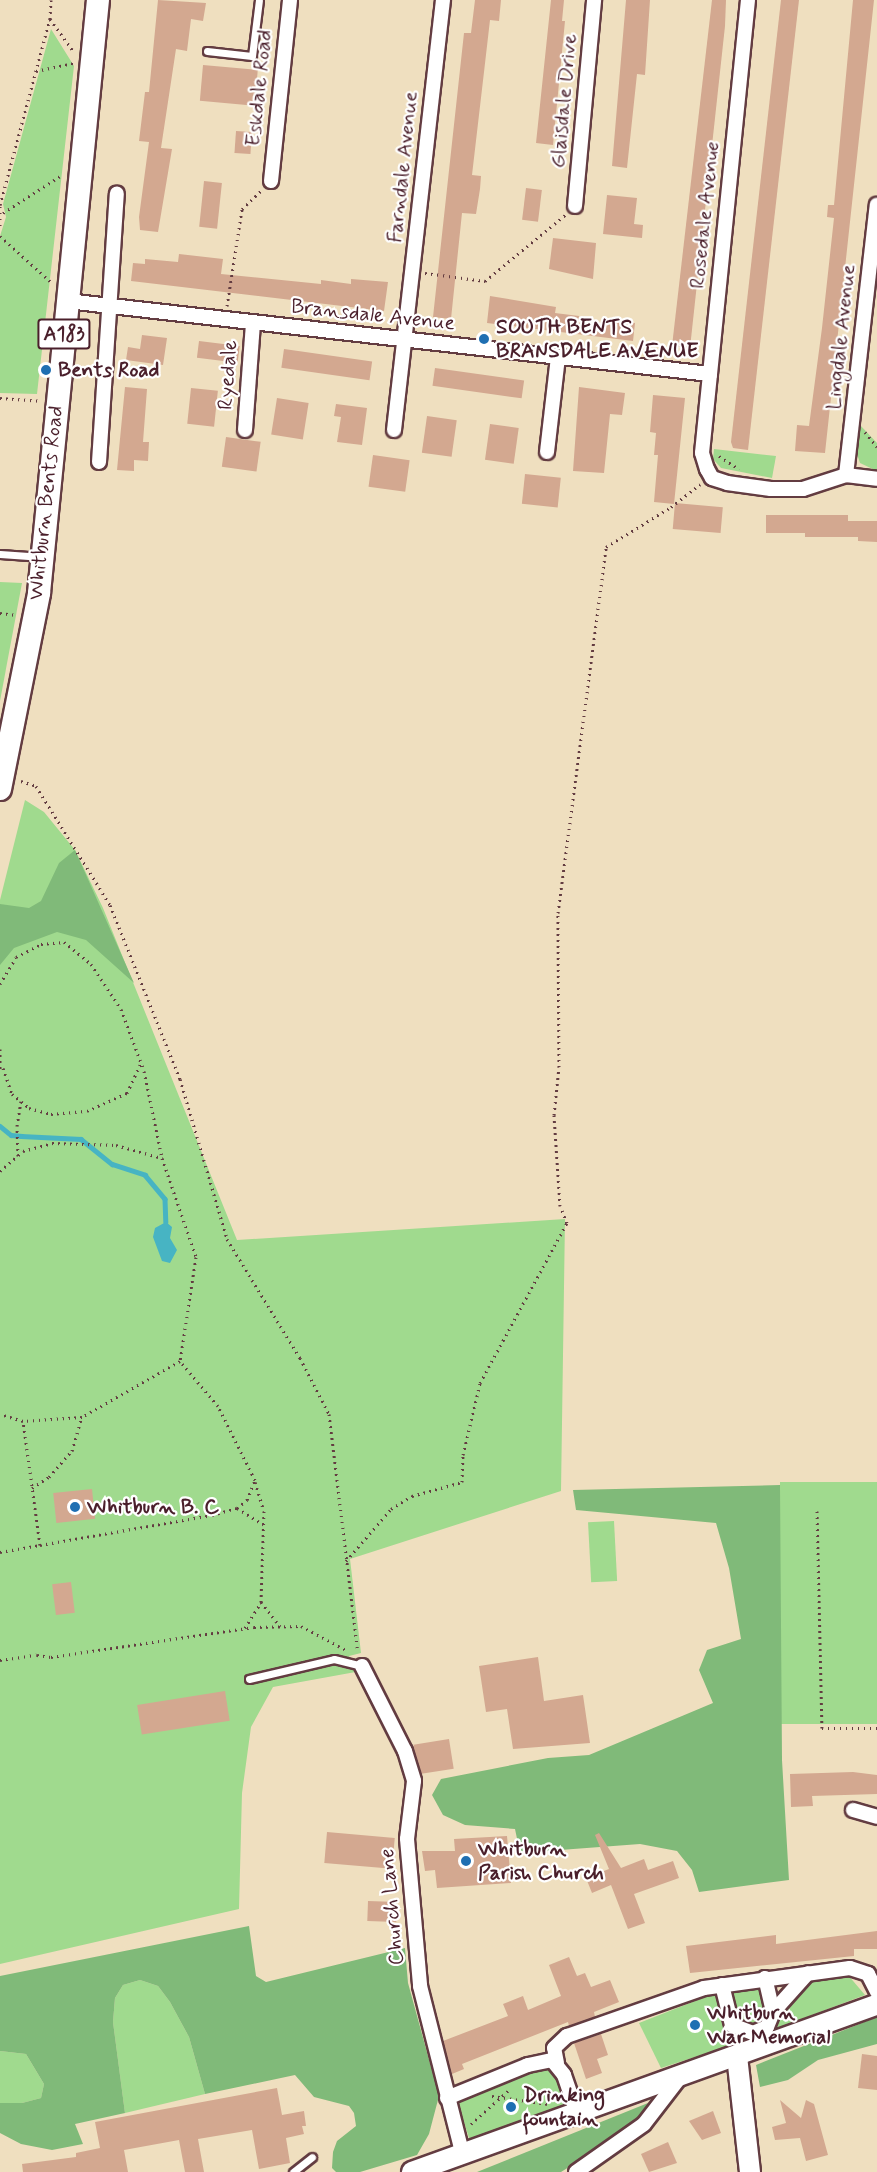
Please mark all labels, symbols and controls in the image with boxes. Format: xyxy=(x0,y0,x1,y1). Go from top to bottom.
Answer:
street label: Eskdale Road xyxy=(240,28,278,148)
street label: Glaisdale Drive xyxy=(546,34,582,168)
street label: Farndale Avenue xyxy=(383,90,423,244)
street label: Rosedale Avenue xyxy=(685,139,725,291)
street label: Lingdale Avenue xyxy=(821,263,861,411)
street label: Bransdale Avenue xyxy=(290,294,456,336)
place label: SOUTH BENTS BRANSDALE AVENUE xyxy=(496,314,698,364)
road number: A183 xyxy=(37,317,91,351)
marker: SOUTH BENTS BRANSDALE AVENUE xyxy=(477,332,491,346)
street label: Ryedale xyxy=(213,339,243,411)
place label: Bents Road xyxy=(58,357,160,383)
marker: Bents Road xyxy=(39,363,53,377)
street label: Whitburn Bents Road xyxy=(23,405,69,601)
place label: Whitburn B. C xyxy=(87,1494,219,1520)
marker: Whitburn B. C xyxy=(68,1500,82,1514)
place label: Whitburn Parish Church xyxy=(478,1836,604,1886)
street label: Church Lane xyxy=(374,1848,410,1966)
marker: Whitburn Parish Church xyxy=(459,1854,473,1868)
place label: Whitburn War Memorial xyxy=(707,2000,840,2050)
marker: Whitburn War Memorial xyxy=(688,2018,702,2032)
place label: Drinking fountain xyxy=(523,2082,605,2132)
marker: Drinking fountain xyxy=(504,2100,518,2114)

